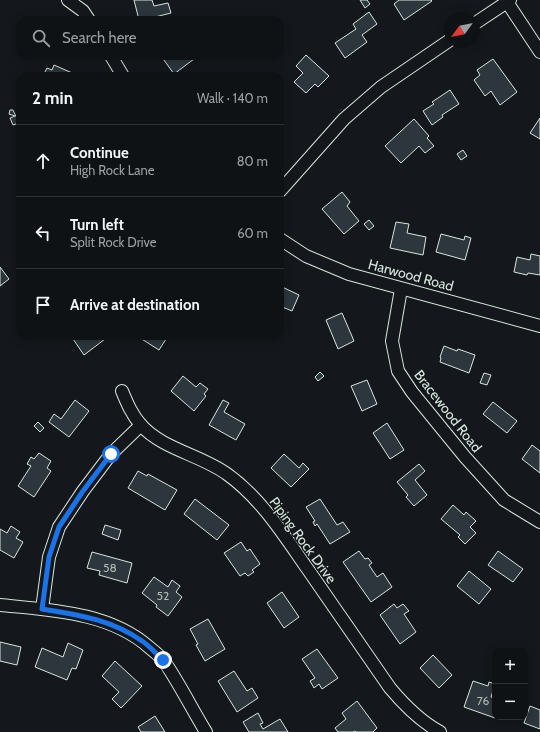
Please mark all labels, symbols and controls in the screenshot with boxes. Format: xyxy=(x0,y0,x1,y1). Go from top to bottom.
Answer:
north arrow xyxy=(444,12,480,48)
search box xyxy=(16,16,284,60)
icon: search xyxy=(30,27,52,49)
text: Search here xyxy=(62,29,137,47)
text: 2 min xyxy=(32,88,73,108)
text: Walk · 140 m xyxy=(197,90,268,106)
text: Continue xyxy=(70,144,129,162)
icon: ahead xyxy=(32,150,54,172)
text: 80 m xyxy=(237,153,268,169)
text: High Rock Lane xyxy=(70,162,154,178)
text: Turn left xyxy=(70,216,124,234)
icon: left xyxy=(32,222,54,244)
text: 60 m xyxy=(237,225,268,241)
text: Split Rock Drive xyxy=(70,234,156,250)
street label: Harwood Road xyxy=(366,255,456,295)
icon: arrive xyxy=(32,294,54,316)
text: Arrive at destination xyxy=(70,296,200,314)
street label: Bracewood Road xyxy=(410,366,486,456)
route start xyxy=(102,445,120,463)
street label: Piping Rock Drive xyxy=(266,493,340,587)
house number: 58 xyxy=(103,560,117,575)
house number: 52 xyxy=(157,588,169,603)
map controls xyxy=(492,648,528,720)
button: + xyxy=(492,648,528,684)
route end xyxy=(154,651,172,669)
button: − xyxy=(492,684,528,720)
house number: 76 xyxy=(477,693,489,708)

